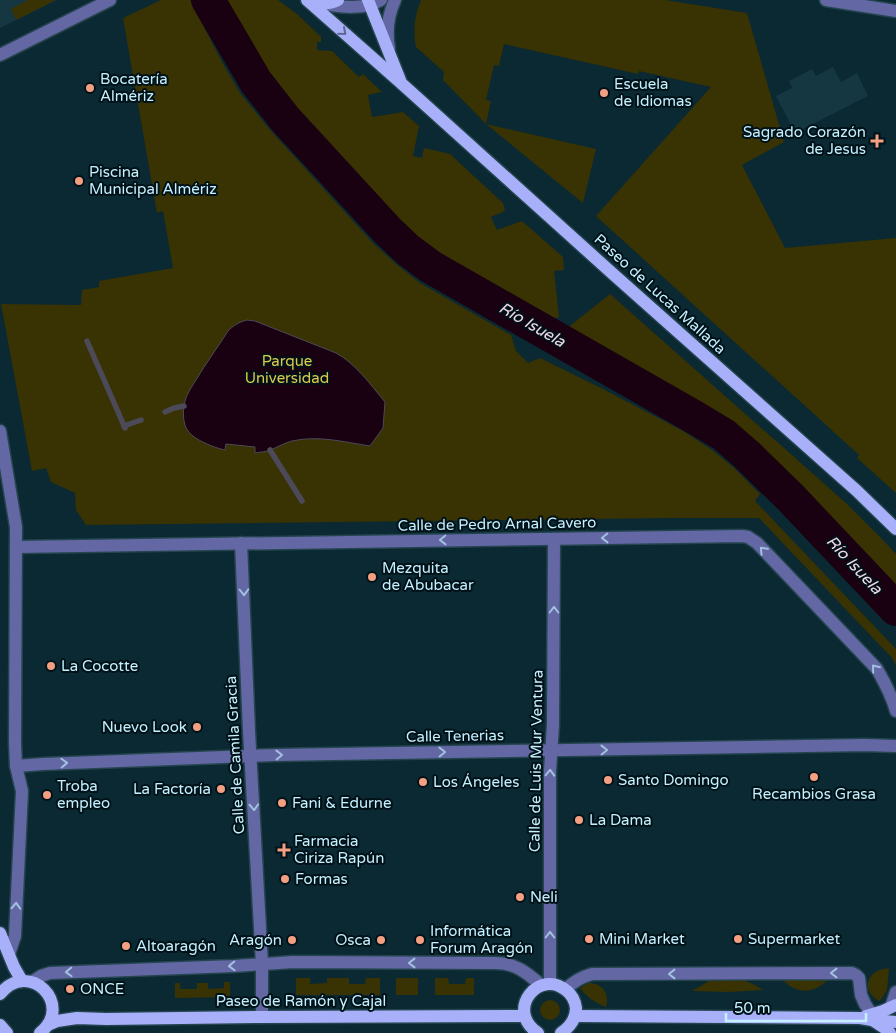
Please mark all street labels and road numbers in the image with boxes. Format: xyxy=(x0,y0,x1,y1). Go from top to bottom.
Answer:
street label: Paseo de Lucas Mallada xyxy=(591,230,729,358)
street label: Calle de Pedro Arnal Cavero xyxy=(398,513,596,535)
street label: Calle de Luis Mur Ventura xyxy=(525,670,547,852)
street label: Calle de Camila Gracia xyxy=(222,675,248,835)
street label: Calle Tenerias xyxy=(406,726,504,746)
street label: Paseo de Ramón y Cajal xyxy=(216,992,386,1010)

